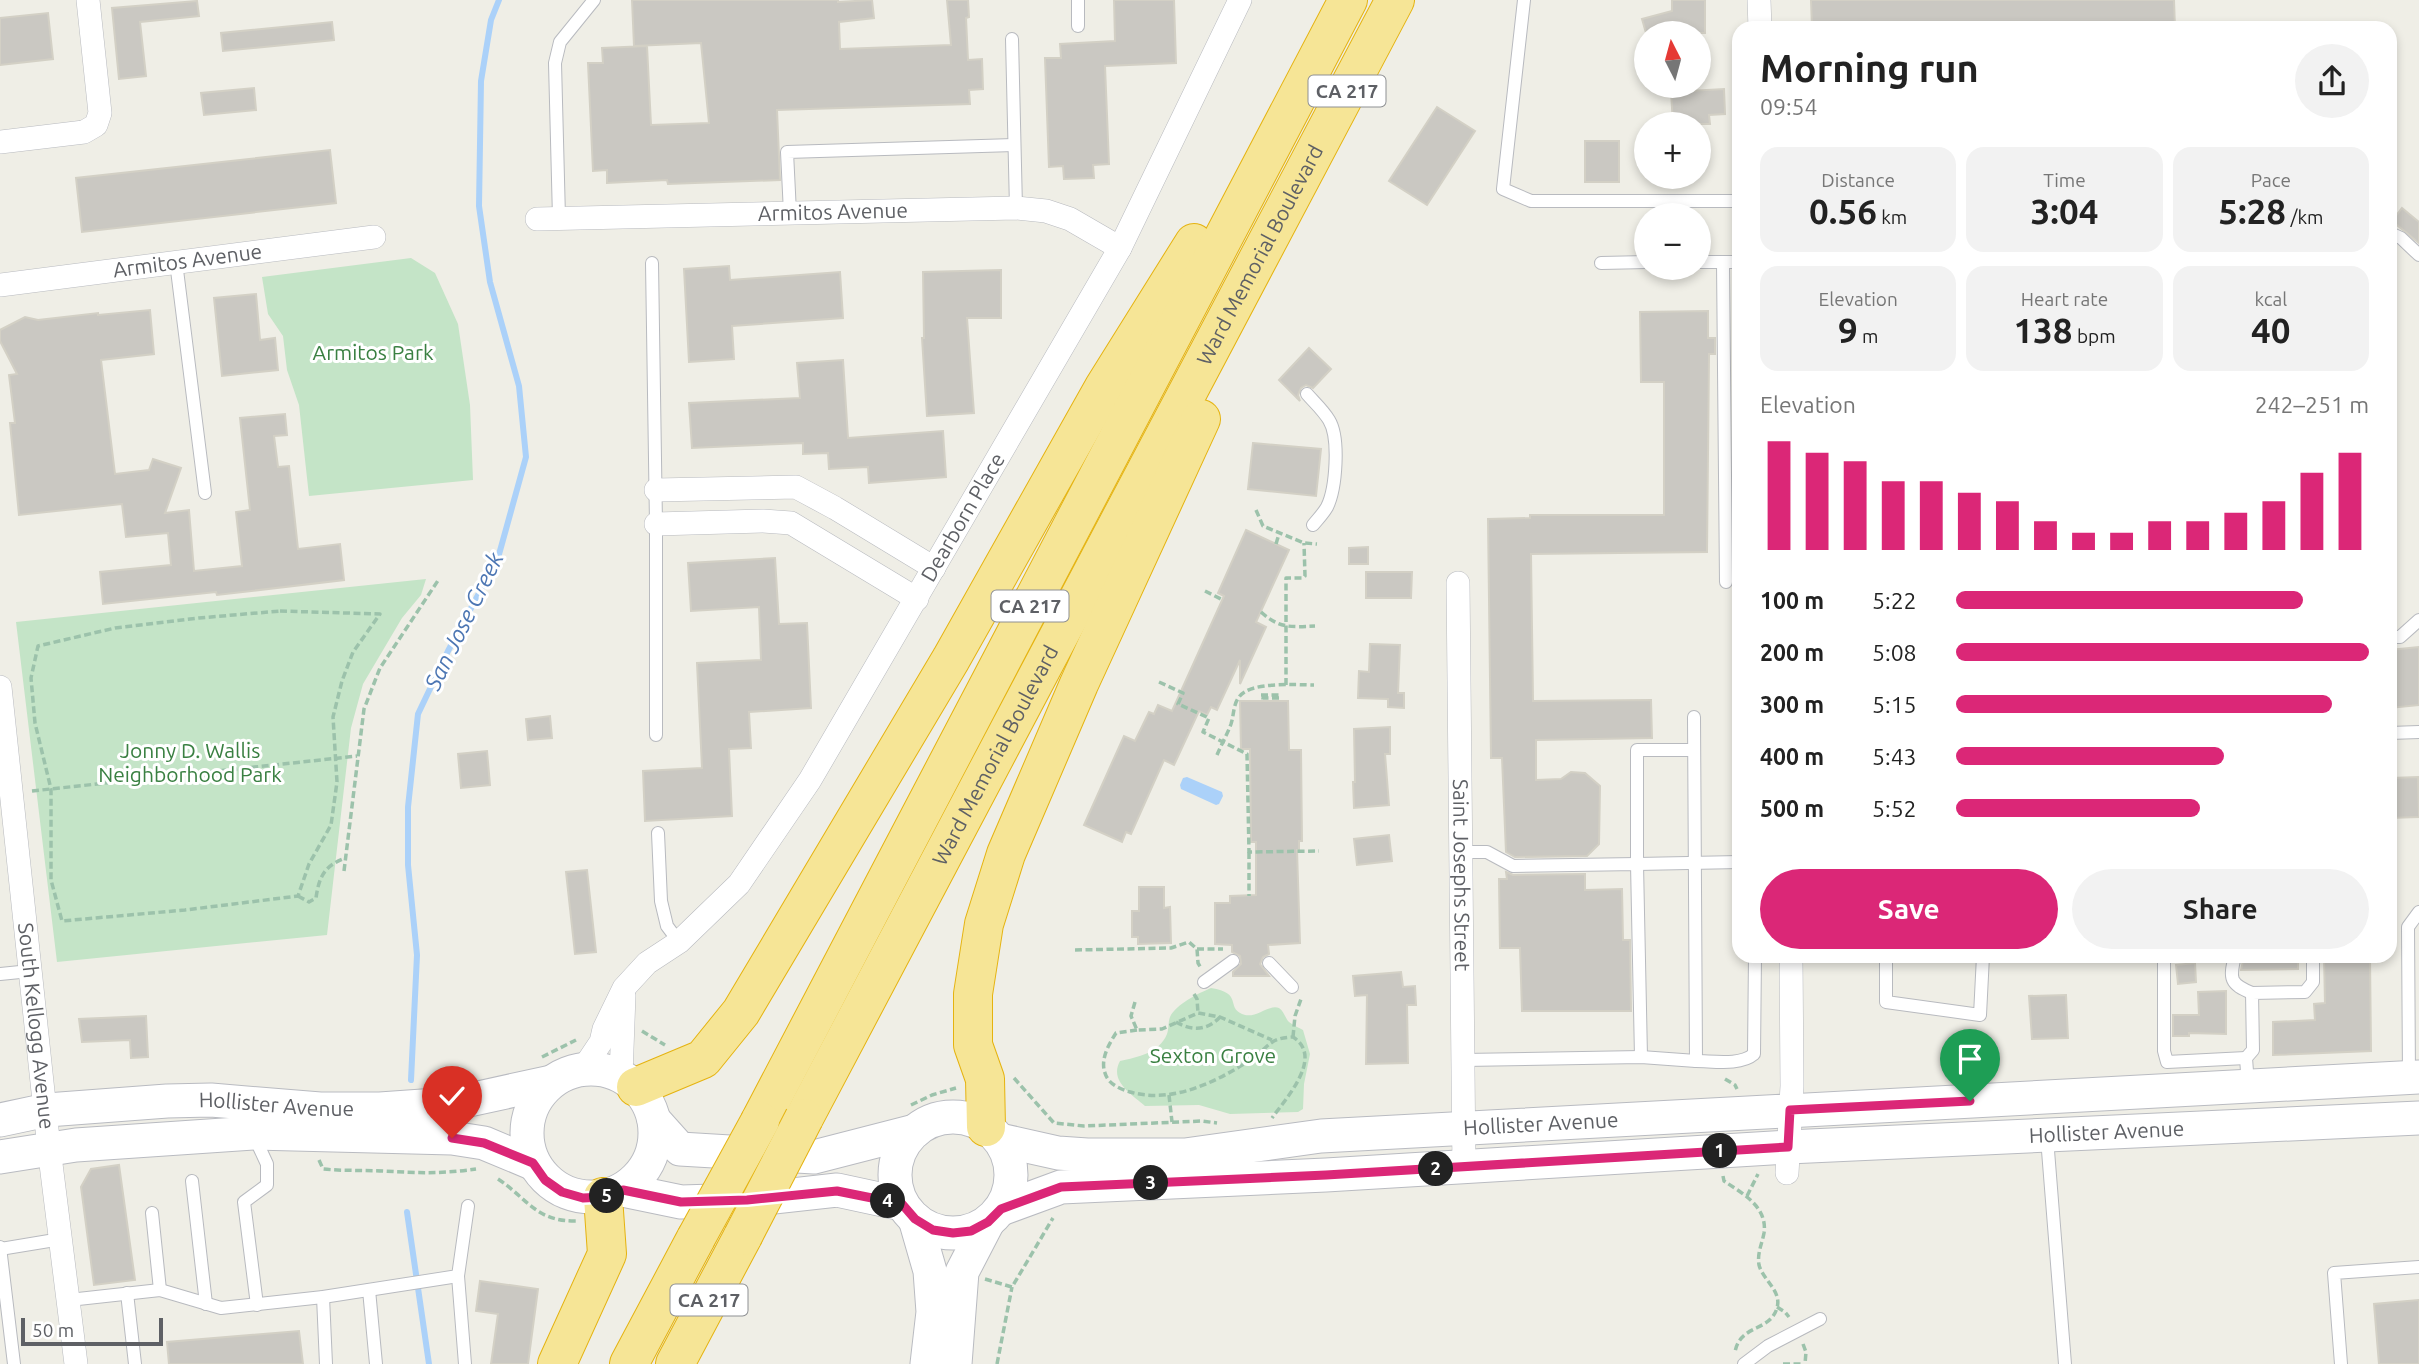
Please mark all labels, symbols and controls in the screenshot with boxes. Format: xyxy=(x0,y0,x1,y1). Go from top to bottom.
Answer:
north arrow xyxy=(1634,21,1712,98)
map controls xyxy=(1634,21,1711,280)
button: share xyxy=(2295,44,2369,118)
text: Morning run xyxy=(1760,47,1979,89)
road number: CA 217 xyxy=(1308,76,1386,106)
text: 09:54 xyxy=(1760,94,1818,119)
button: + xyxy=(1634,112,1711,189)
street label: Ward Memorial Boulevard xyxy=(1191,141,1327,369)
text: Distance xyxy=(1821,169,1895,191)
text: Time xyxy=(2043,169,2086,191)
text: Pace xyxy=(2251,169,2291,191)
text: 0.56 xyxy=(1809,191,1877,231)
text: 3:04 xyxy=(2031,191,2098,231)
text: 5:28 xyxy=(2218,191,2286,231)
street label: Armitos Avenue xyxy=(758,197,908,225)
button: − xyxy=(1634,203,1711,280)
text: km xyxy=(1877,206,1907,228)
text: /km xyxy=(2286,206,2323,228)
street label: Armitos Avenue xyxy=(111,238,263,281)
text: Elevation xyxy=(1819,288,1898,310)
text: Heart rate xyxy=(2021,288,2108,310)
text: kcal xyxy=(2254,288,2287,310)
text: 9 xyxy=(1838,310,1858,350)
text: 138 xyxy=(2013,310,2073,350)
text: 40 xyxy=(2251,310,2291,350)
text: m xyxy=(1858,325,1878,347)
text: bpm xyxy=(2073,325,2116,347)
park label: Armitos Park xyxy=(313,340,434,364)
text: Elevation xyxy=(1760,392,1856,417)
text: 242–251 m xyxy=(2255,392,2369,417)
street label: Dearborn Place xyxy=(915,448,1009,585)
water label: San Jose Creek xyxy=(419,548,508,695)
text: 100 m xyxy=(1760,588,1824,613)
text: 5:22 xyxy=(1872,588,1917,613)
road number: CA 217 xyxy=(992,590,1068,622)
text: 200 m xyxy=(1760,640,1824,665)
text: 5:08 xyxy=(1872,640,1917,665)
street label: Ward Memorial Boulevard xyxy=(927,641,1063,869)
text: 300 m xyxy=(1760,692,1824,717)
text: 5:15 xyxy=(1872,692,1917,717)
park label: Jonny D. Wallis Neighborhood Park xyxy=(98,738,282,786)
text: 400 m xyxy=(1760,744,1824,769)
text: 5:43 xyxy=(1872,744,1917,769)
street label: Saint Josephs Street xyxy=(1449,779,1475,971)
text: 500 m xyxy=(1760,796,1824,821)
text: 5:52 xyxy=(1872,796,1917,821)
button: Save xyxy=(1760,869,2058,949)
button: Share xyxy=(2072,869,2369,949)
street label: South Kellogg Avenue xyxy=(14,921,60,1130)
pin xyxy=(1940,1029,2000,1101)
icon: arrive xyxy=(1951,1040,1989,1078)
park label: Sexton Grove xyxy=(1150,1043,1276,1067)
pin xyxy=(422,1066,482,1138)
icon: check xyxy=(433,1077,471,1115)
street label: Hollister Avenue xyxy=(199,1087,354,1120)
street label: Hollister Avenue xyxy=(1462,1107,1619,1139)
street label: Hollister Avenue xyxy=(2028,1116,2185,1147)
pin: 1 xyxy=(1702,1134,1738,1168)
text: 1 xyxy=(1714,1139,1725,1161)
pin: 2 xyxy=(1418,1152,1454,1186)
text: 2 xyxy=(1430,1157,1441,1179)
pin: 3 xyxy=(1134,1166,1168,1200)
text: 3 xyxy=(1145,1171,1156,1193)
pin: 5 xyxy=(590,1178,624,1214)
text: 5 xyxy=(601,1184,612,1206)
pin: 4 xyxy=(870,1184,906,1218)
text: 4 xyxy=(882,1189,893,1211)
road number: CA 217 xyxy=(670,1284,748,1316)
scale bar xyxy=(21,1315,163,1347)
text: 50 m xyxy=(32,1319,74,1341)

